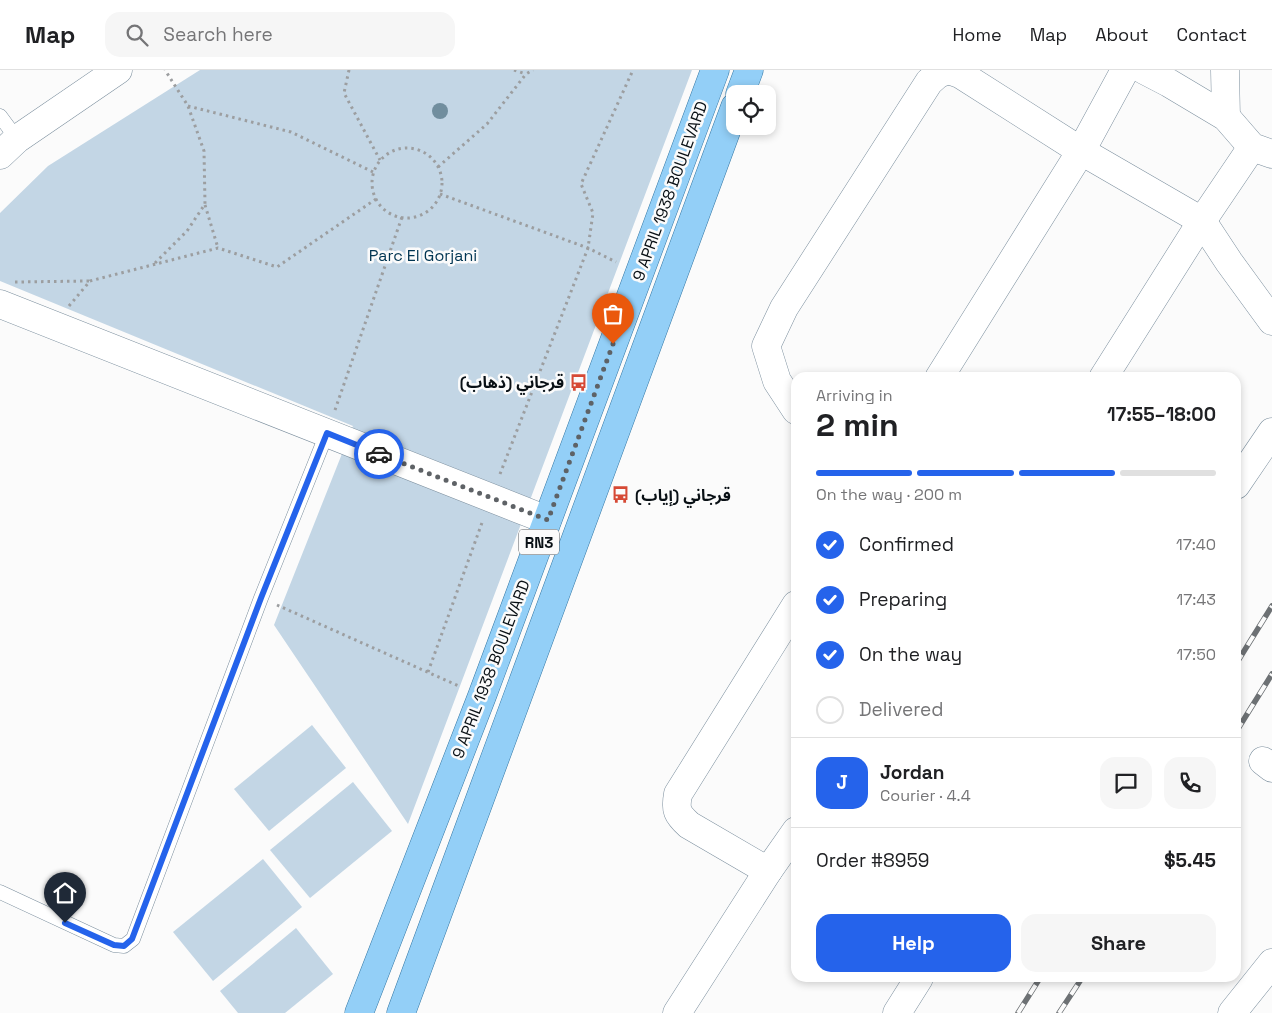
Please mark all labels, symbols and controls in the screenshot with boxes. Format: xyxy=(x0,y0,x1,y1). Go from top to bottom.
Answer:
search box xyxy=(105,12,455,57)
text: Map xyxy=(25,19,75,50)
icon: search xyxy=(123,21,151,49)
text: Search here xyxy=(163,22,273,47)
text: Home xyxy=(953,23,1002,46)
text: Map xyxy=(1030,23,1067,46)
text: About xyxy=(1095,23,1149,46)
text: Contact xyxy=(1177,23,1247,46)
map controls xyxy=(726,85,776,135)
button: locate xyxy=(726,85,776,135)
street label: 9 APRIL 1938 BOULEVARD xyxy=(628,98,712,284)
park label: Parc El Gorjani xyxy=(369,245,477,266)
pin xyxy=(592,293,634,344)
icon: bag xyxy=(599,300,627,328)
place label: قرجاني (ذهاب) xyxy=(460,372,564,395)
bus stop icon: قرجاني (ذهاب) xyxy=(568,372,588,392)
text: Arriving in xyxy=(816,385,893,406)
text: 17:55–18:00 xyxy=(1107,402,1216,427)
text: 2 min xyxy=(816,405,899,445)
courier xyxy=(354,429,404,479)
icon: car xyxy=(365,440,393,468)
text: On the way · 200 m xyxy=(816,484,962,505)
bus stop icon: قرجاني (إياب) xyxy=(611,485,631,505)
place label: قرجاني (إياب) xyxy=(635,485,731,508)
road number: RN3 xyxy=(519,530,559,554)
icon: check xyxy=(816,531,844,559)
text: Confirmed xyxy=(859,532,954,557)
text: 17:40 xyxy=(1176,534,1216,555)
street label: 9 APRIL 1938 BOULEVARD xyxy=(447,577,535,761)
icon: check xyxy=(816,586,844,614)
text: Preparing xyxy=(859,587,947,612)
text: 17:43 xyxy=(1177,589,1216,610)
icon: check xyxy=(816,641,844,669)
text: On the way xyxy=(859,642,962,667)
text: 17:50 xyxy=(1176,644,1216,665)
text: Delivered xyxy=(859,697,944,722)
button: chat xyxy=(1100,757,1152,809)
button: phone xyxy=(1164,757,1216,809)
text: Jordan xyxy=(880,760,945,785)
text: J xyxy=(836,770,848,795)
text: Courier · 4.4 xyxy=(880,785,971,806)
text: Order #8959 xyxy=(816,848,929,873)
text: $5.45 xyxy=(1164,848,1216,873)
pin xyxy=(44,872,86,923)
icon: home xyxy=(51,879,79,907)
button: Help xyxy=(816,914,1011,972)
button: Share xyxy=(1021,914,1216,972)

